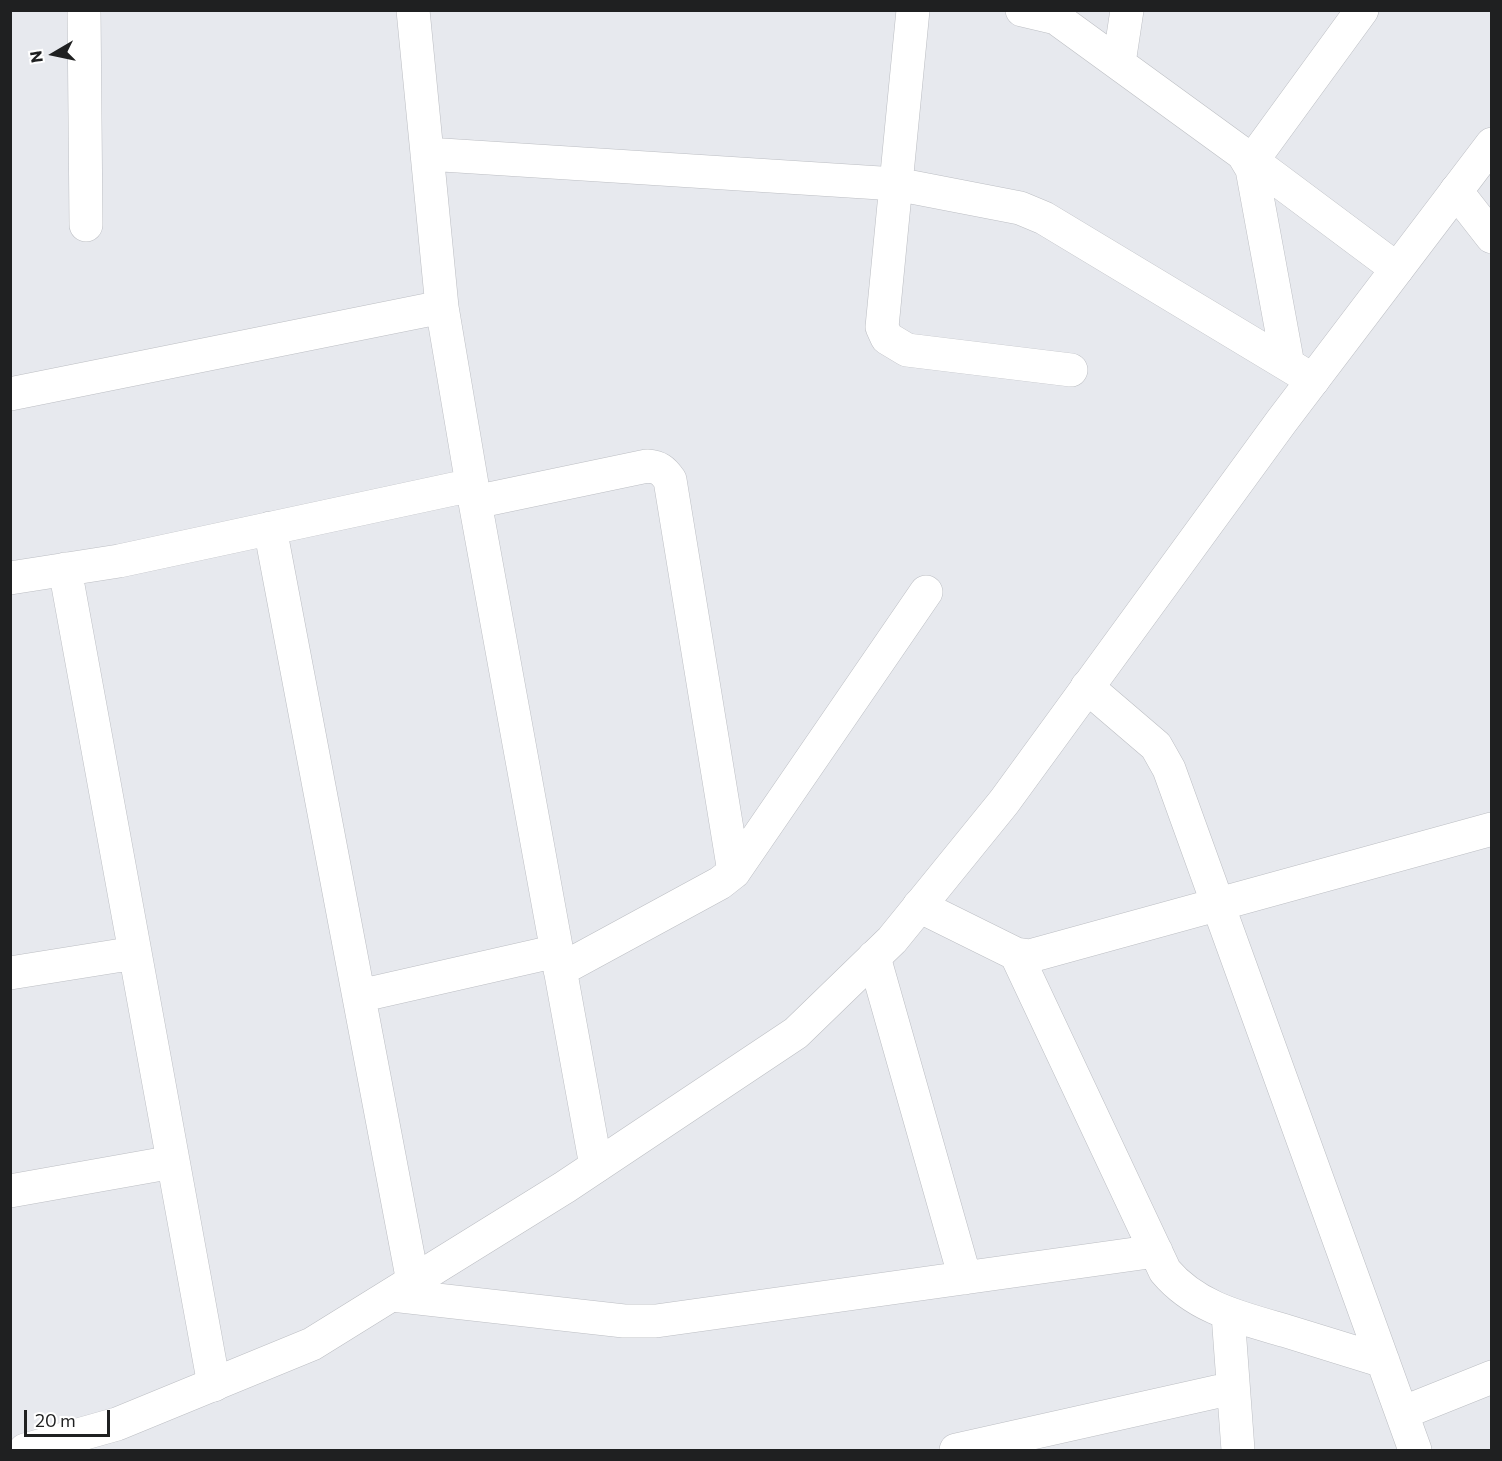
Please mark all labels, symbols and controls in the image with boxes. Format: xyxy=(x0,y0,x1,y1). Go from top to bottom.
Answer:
north arrow xyxy=(24,24,84,84)
text: N xyxy=(25,49,46,64)
scale bar xyxy=(27,1398,112,1436)
text: 20 m xyxy=(35,1409,76,1431)

